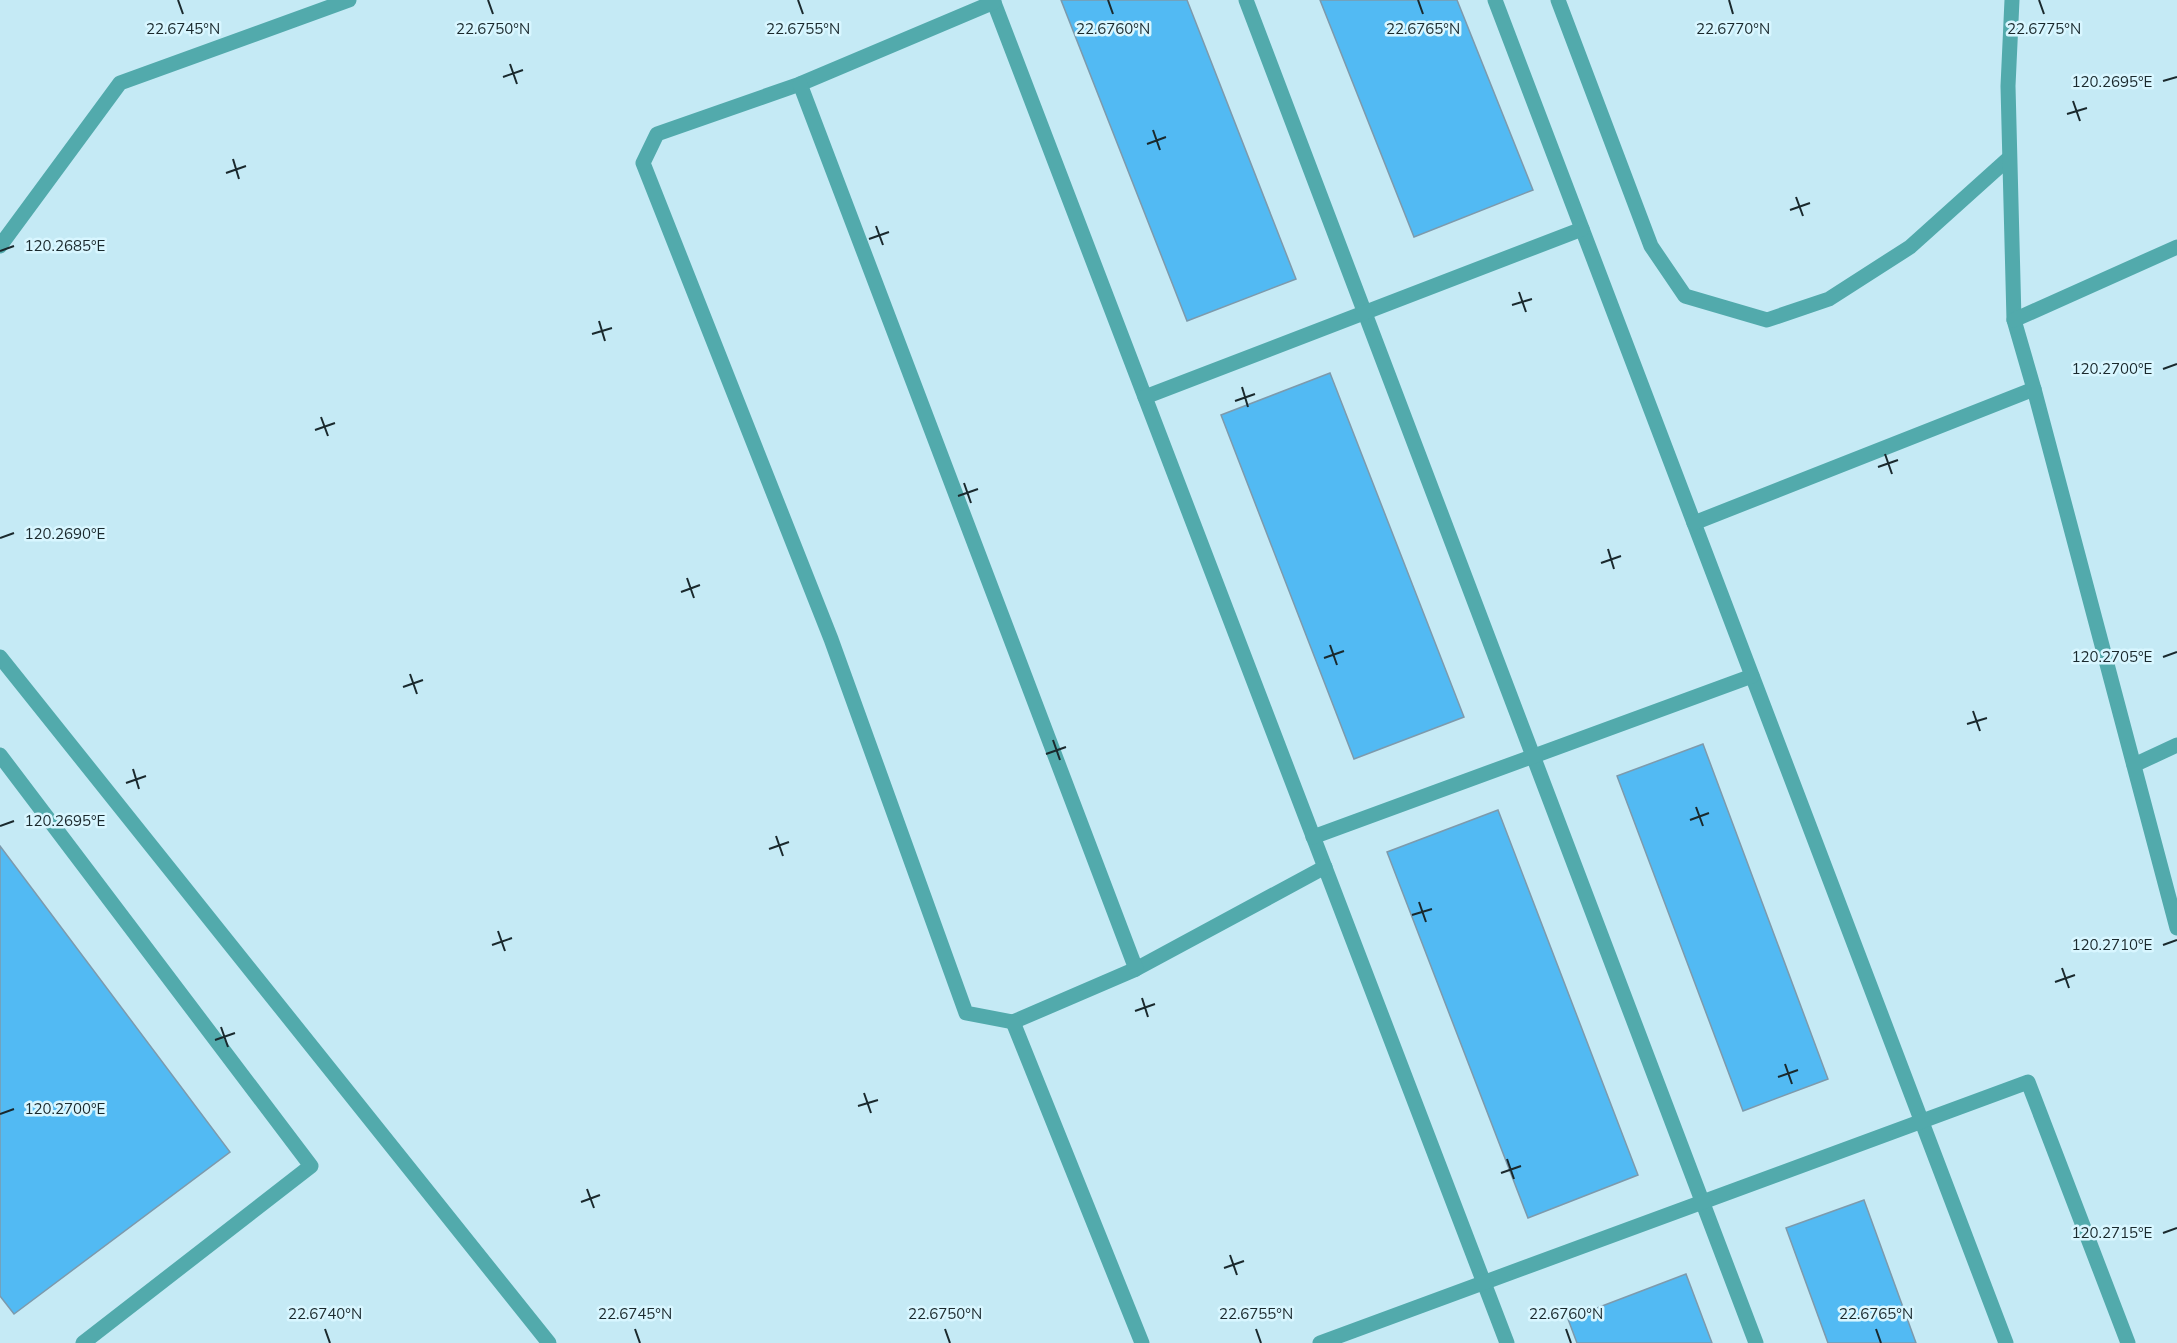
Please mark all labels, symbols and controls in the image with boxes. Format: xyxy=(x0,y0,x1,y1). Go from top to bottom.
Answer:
text: 22.6745°N xyxy=(146,19,220,38)
text: 22.6750°N xyxy=(456,19,530,38)
text: 22.6755°N xyxy=(766,19,840,38)
text: 22.6760°N xyxy=(1076,19,1150,38)
text: 22.6765°N xyxy=(1386,19,1460,38)
text: 22.6770°N xyxy=(1696,19,1770,38)
text: 22.6775°N xyxy=(2007,19,2081,38)
text: 120.2695°E xyxy=(2072,72,2153,91)
text: 120.2685°E xyxy=(25,236,106,255)
text: 120.2700°E xyxy=(2072,359,2153,378)
text: 120.2690°E xyxy=(25,524,106,543)
text: 120.2705°E xyxy=(2072,647,2153,666)
text: 120.2695°E xyxy=(25,811,106,830)
text: 120.2710°E xyxy=(2072,935,2153,954)
text: 120.2700°E xyxy=(25,1099,106,1118)
text: 120.2715°E xyxy=(2072,1223,2153,1242)
text: 22.6740°N xyxy=(288,1304,362,1323)
text: 22.6745°N xyxy=(598,1304,672,1323)
text: 22.6750°N xyxy=(908,1304,982,1323)
text: 22.6755°N xyxy=(1219,1304,1293,1323)
text: 22.6760°N xyxy=(1529,1304,1603,1323)
text: 22.6765°N xyxy=(1839,1304,1913,1323)

